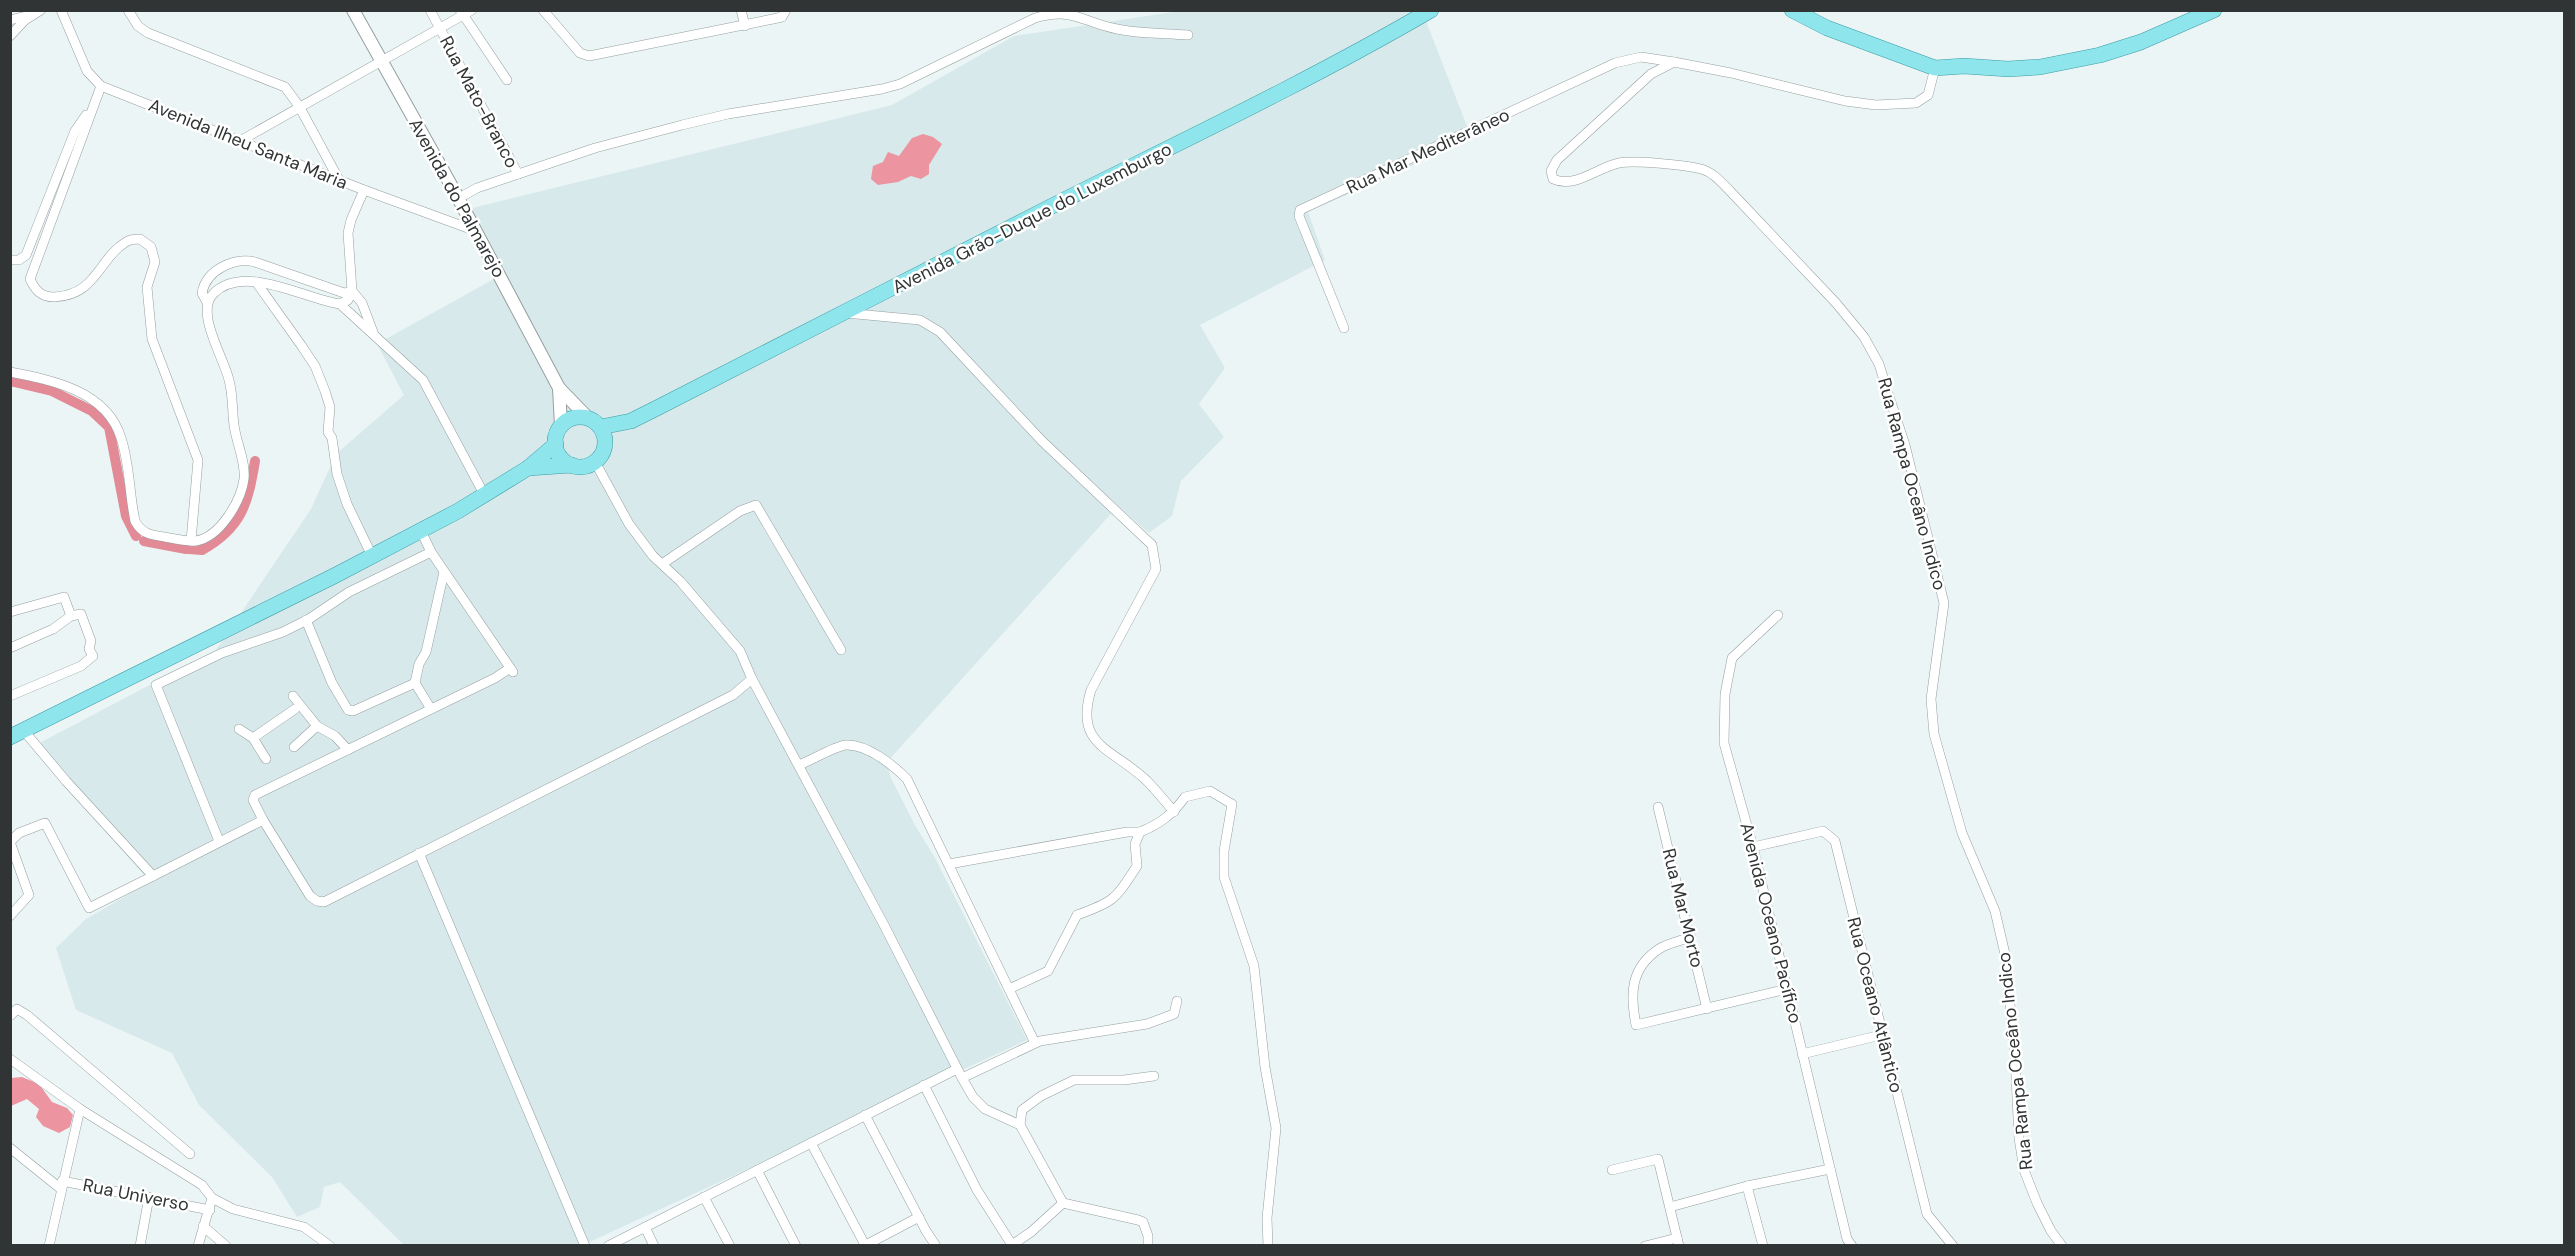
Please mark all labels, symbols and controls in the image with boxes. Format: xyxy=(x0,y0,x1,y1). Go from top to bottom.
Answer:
street label: Rua Mato-Branco xyxy=(434,32,524,172)
street label: Avenida Ilheu Santa Maria xyxy=(145,93,351,195)
street label: Rua Mar Mediterâneo xyxy=(1342,103,1514,199)
street label: Avenida do Palmarejo xyxy=(403,114,511,282)
street label: Avenida Grão-Duque do Luxemburgo xyxy=(888,137,1176,299)
street label: Rua Rampa Oceâno Indico xyxy=(1872,375,1952,593)
street label: Avenida Oceano Pacífico xyxy=(1734,820,1808,1026)
street label: Rua Mar Morto xyxy=(1657,846,1709,970)
street label: Rua Oceano Atlântico xyxy=(1842,915,1908,1095)
street label: Rua Rampa Oceâno Indico xyxy=(1992,951,2038,1171)
street label: Rua Universo xyxy=(81,1173,191,1217)

